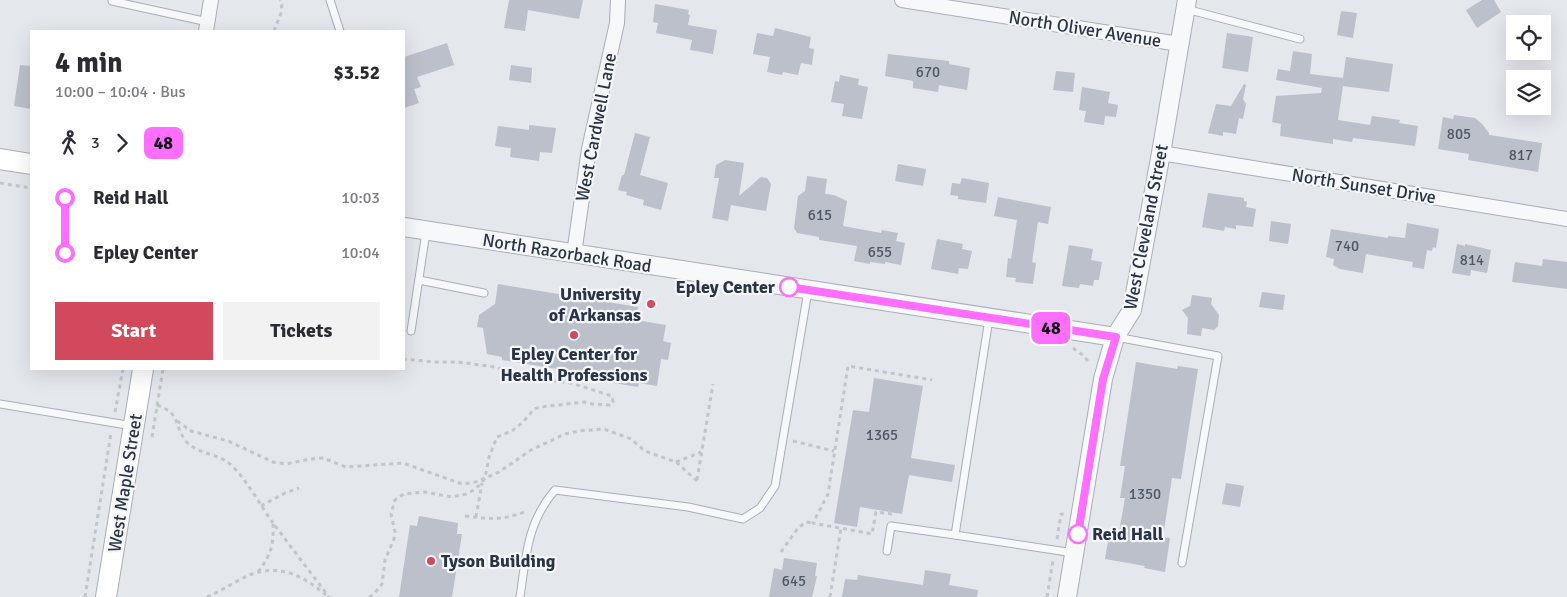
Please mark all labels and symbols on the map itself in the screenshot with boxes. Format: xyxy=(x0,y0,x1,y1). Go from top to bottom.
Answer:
street label: North Oliver Avenue xyxy=(1007,6,1163,52)
street label: West Cardwell Lane xyxy=(571,51,621,203)
house number: 670 xyxy=(916,63,940,81)
house number: 805 xyxy=(1447,125,1471,143)
street label: West Cleveland Street xyxy=(1119,142,1173,312)
house number: 817 xyxy=(1509,146,1533,164)
street label: North Sunset Drive xyxy=(1290,164,1438,208)
house number: 615 xyxy=(808,206,832,224)
street label: North Razorback Road xyxy=(481,229,653,277)
house number: 740 xyxy=(1335,237,1359,255)
house number: 655 xyxy=(868,243,892,261)
house number: 814 xyxy=(1460,251,1484,269)
place label: Epley Center xyxy=(676,276,776,298)
marker: Epley Center xyxy=(779,277,799,297)
place label: University of Arkansas xyxy=(549,283,641,326)
marker: University of Arkansas xyxy=(645,298,657,310)
line badge: 48 xyxy=(1028,312,1074,344)
marker: Epley Center for Health Professions xyxy=(568,329,580,341)
place label: Epley Center for Health Professions xyxy=(501,343,648,386)
street label: West Maple Street xyxy=(103,412,147,554)
house number: 1365 xyxy=(866,426,898,444)
house number: 1350 xyxy=(1129,485,1161,503)
place label: Reid Hall xyxy=(1092,523,1164,545)
marker: Reid Hall xyxy=(1068,524,1088,544)
place label: Tyson Building xyxy=(441,550,556,572)
marker: Tyson Building xyxy=(425,555,437,567)
house number: 645 xyxy=(782,572,806,590)

